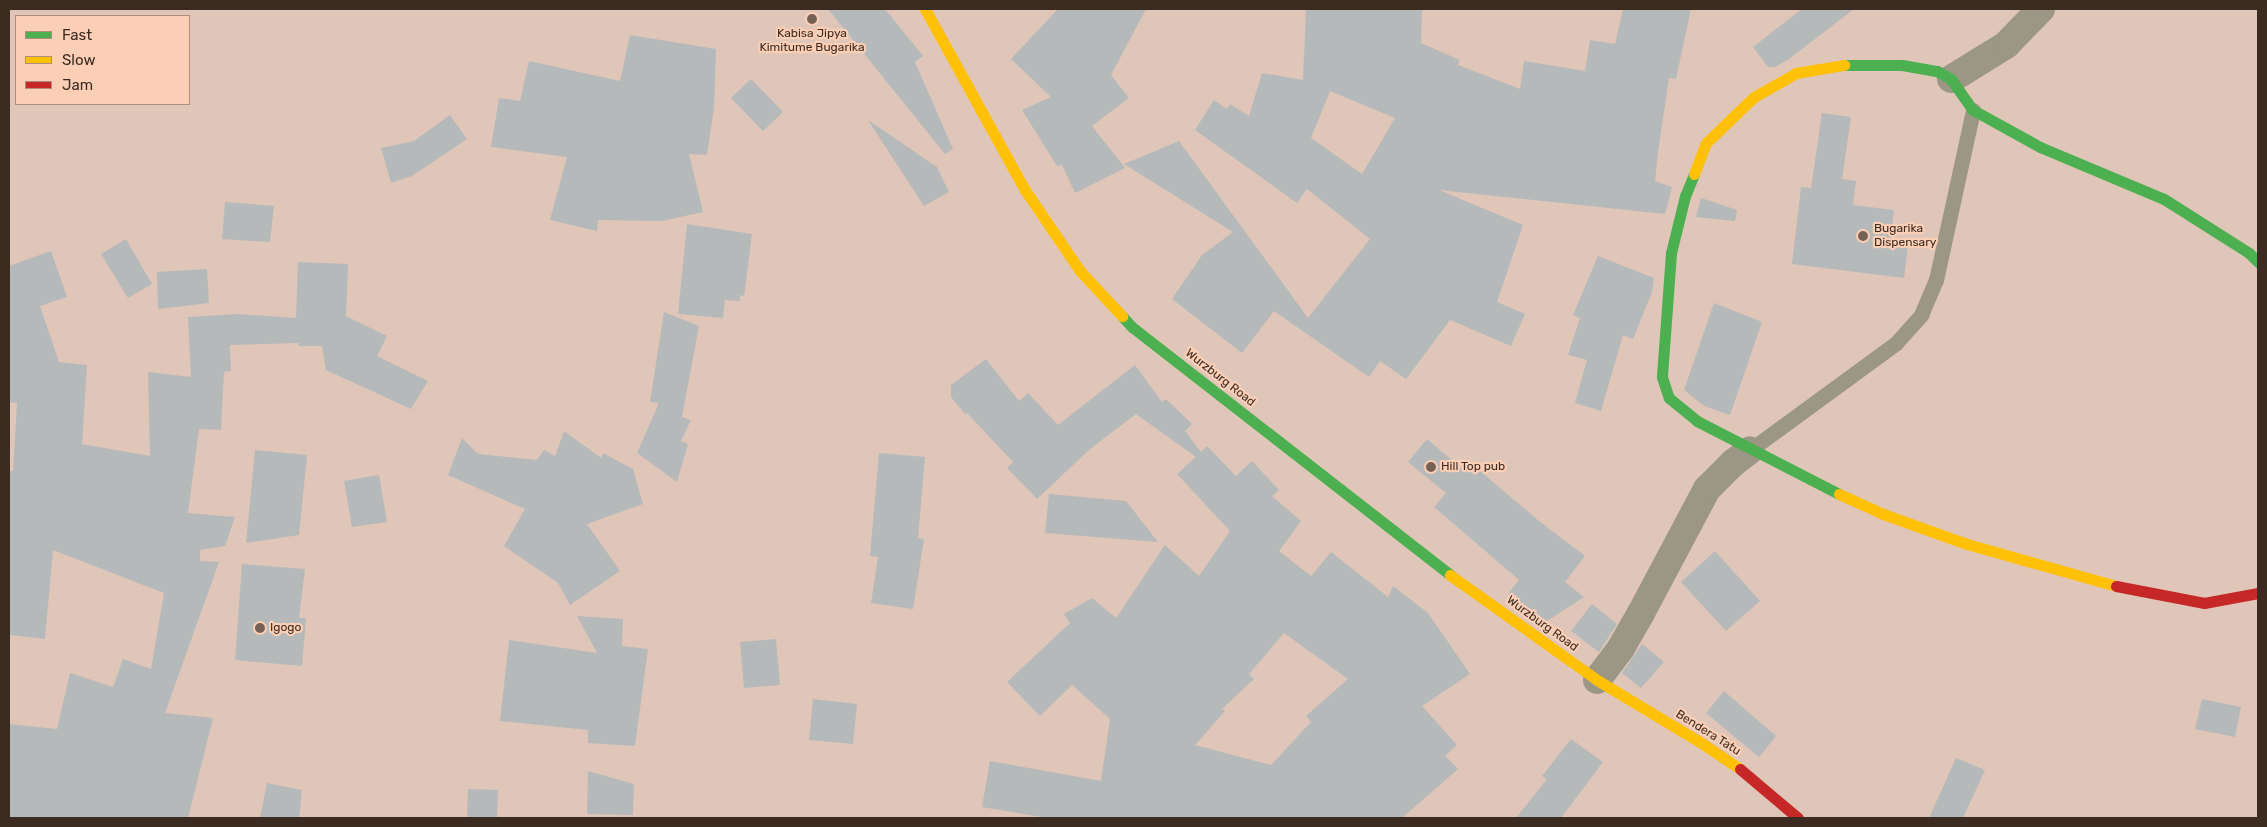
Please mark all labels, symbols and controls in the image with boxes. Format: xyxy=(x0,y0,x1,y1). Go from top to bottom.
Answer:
marker: Kabisa Jipya Kimitume Bugarika xyxy=(806,13,818,25)
legend xyxy=(15,15,190,105)
text: Fast xyxy=(62,26,92,44)
place label: Kabisa Jipya Kimitume Bugarika xyxy=(759,27,865,55)
text: Slow xyxy=(62,51,95,69)
text: Jam xyxy=(62,76,93,94)
place label: Bugarika Dispensary xyxy=(1874,222,1936,250)
marker: Bugarika Dispensary xyxy=(1856,229,1870,243)
street label: Wurzburg Road xyxy=(1182,346,1258,410)
place label: Hill Top pub xyxy=(1441,460,1506,474)
marker: Hill Top pub xyxy=(1425,461,1437,473)
street label: Wurzburg Road xyxy=(1503,593,1581,655)
place label: Igogo xyxy=(270,621,301,635)
marker: Igogo xyxy=(254,622,266,634)
street label: Bendera Tatu xyxy=(1673,707,1743,759)

